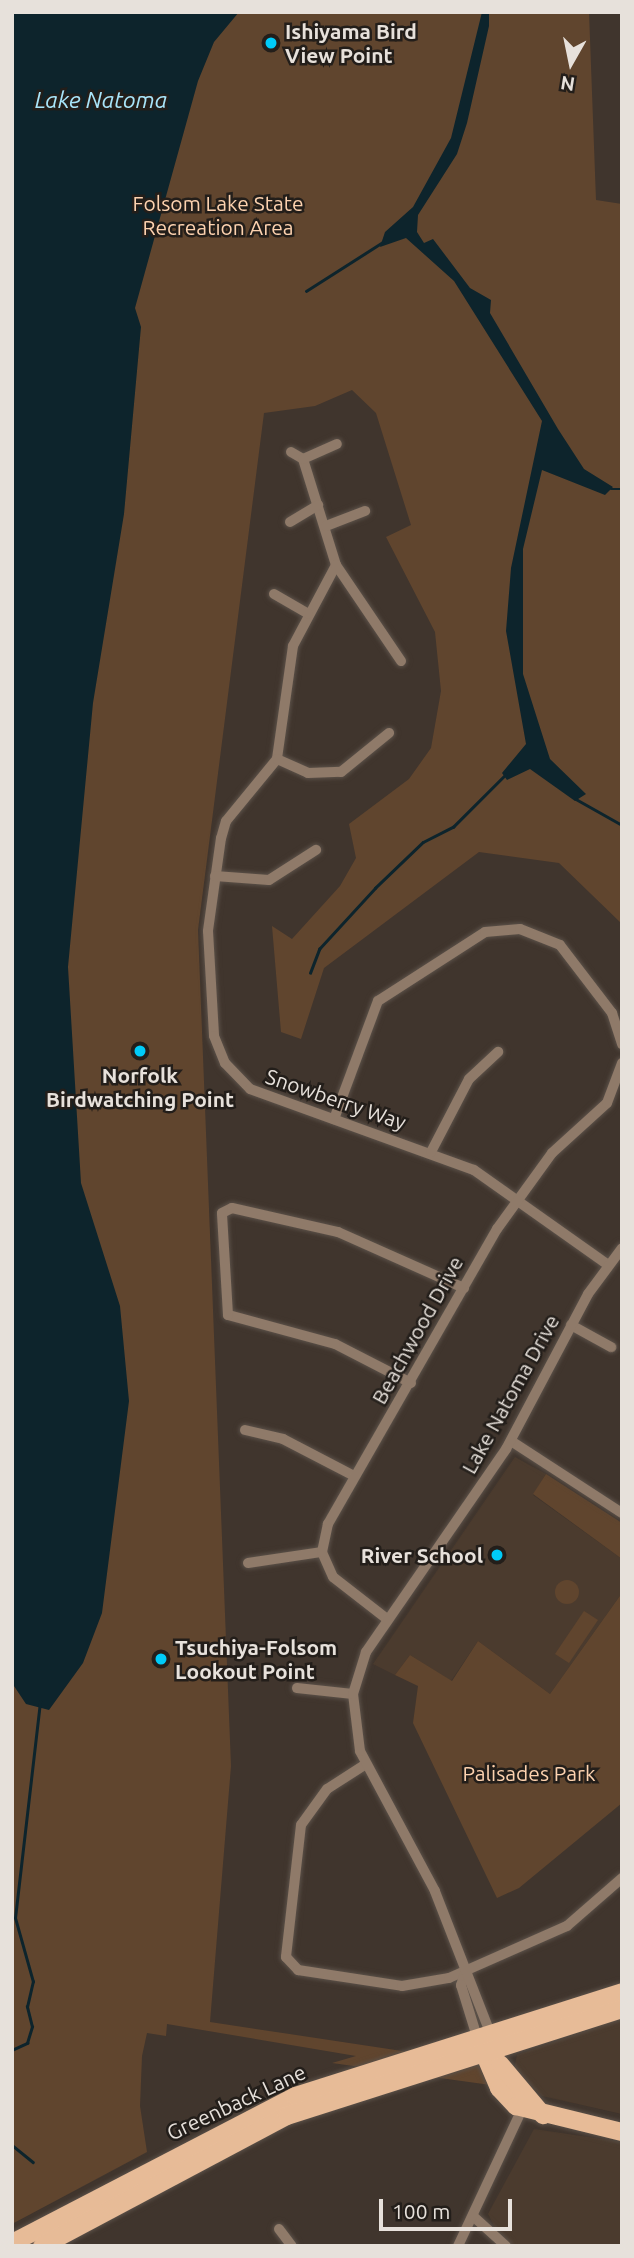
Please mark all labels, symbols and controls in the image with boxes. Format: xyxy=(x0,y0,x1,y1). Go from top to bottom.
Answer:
place label: Ishiyama Bird View Point xyxy=(285,18,417,68)
north arrow xyxy=(536,28,606,98)
marker: Ishiyama Bird View Point xyxy=(263,35,279,51)
text: N xyxy=(559,72,576,96)
water label: Lake Natoma xyxy=(35,86,167,114)
park label: Folsom Lake State Recreation Area xyxy=(132,190,304,240)
marker: Norfolk Birdwatching Point xyxy=(132,1043,148,1059)
place label: Norfolk Birdwatching Point xyxy=(46,1062,234,1112)
street label: Snowberry Way xyxy=(263,1063,409,1135)
street label: Beachwood Drive xyxy=(366,1252,468,1408)
street label: Lake Natoma Drive xyxy=(456,1310,564,1478)
place label: River School xyxy=(361,1542,483,1568)
marker: River School xyxy=(489,1547,505,1563)
place label: Tsuchiya-Folsom Lookout Point xyxy=(175,1634,337,1684)
marker: Tsuchiya-Folsom Lookout Point xyxy=(153,1651,169,1667)
park label: Palisades Park xyxy=(462,1760,596,1786)
street label: Greenback Lane xyxy=(163,2059,309,2145)
scale bar xyxy=(382,2184,515,2228)
text: 100 m xyxy=(392,2199,450,2223)

